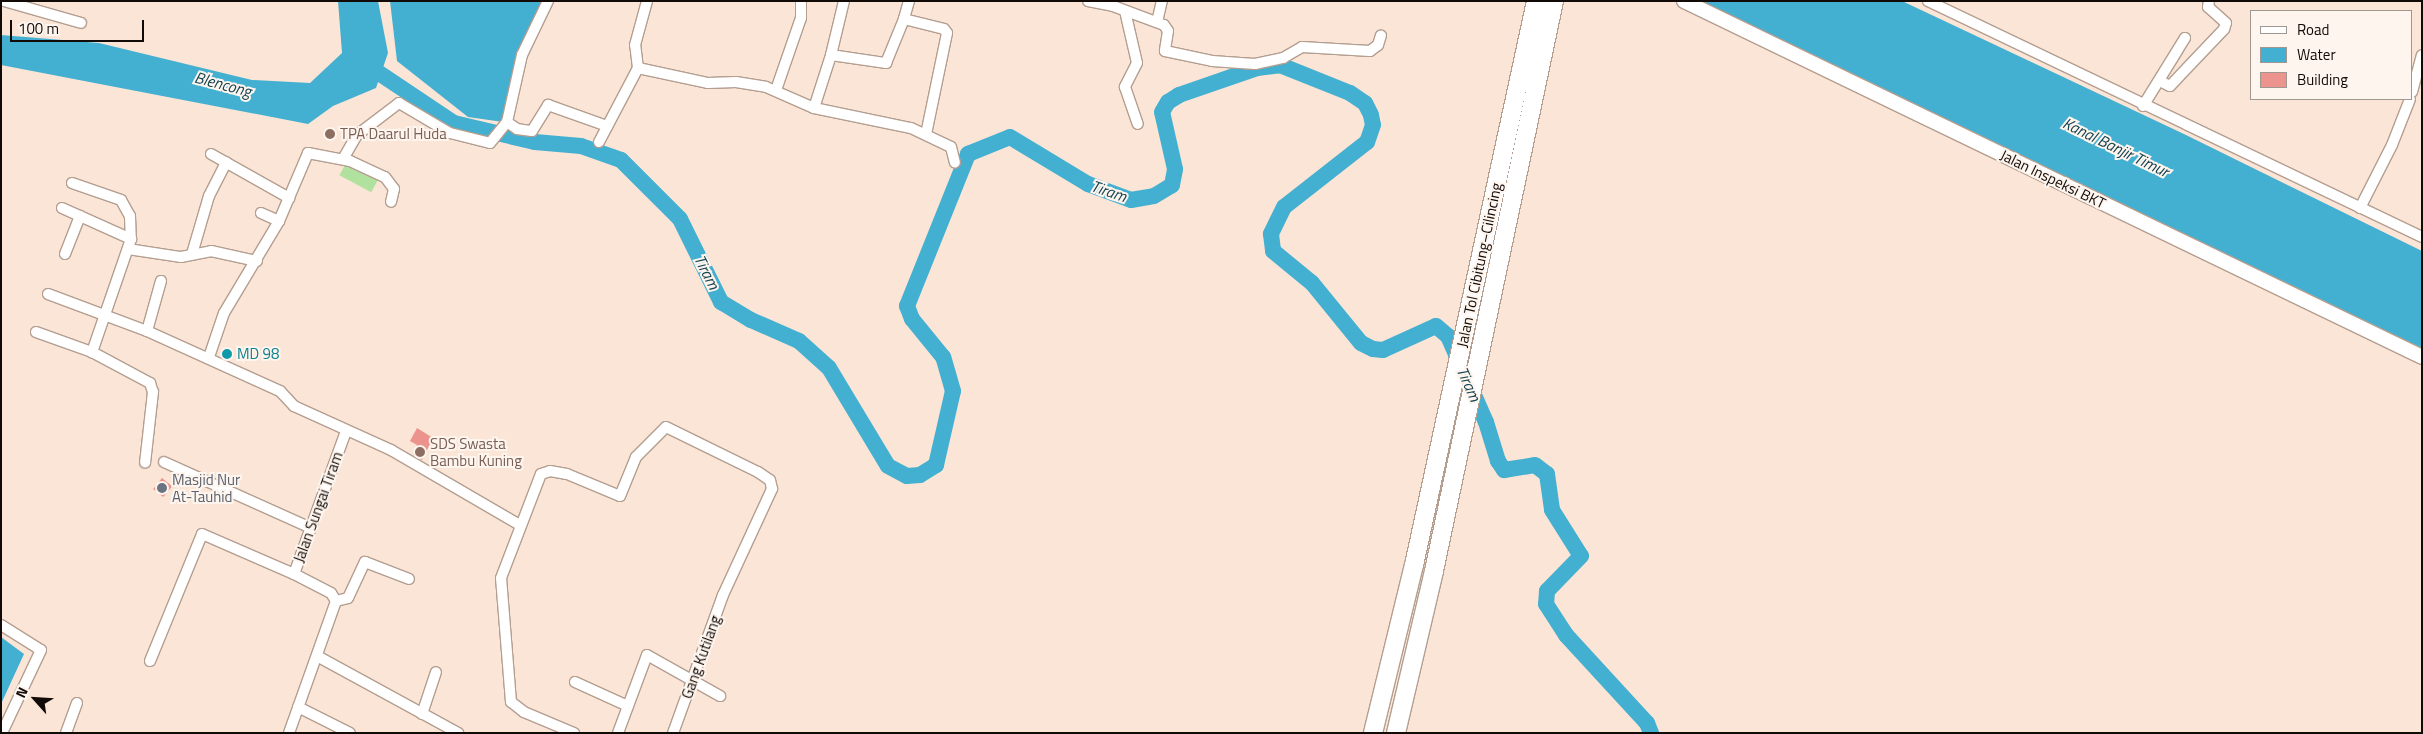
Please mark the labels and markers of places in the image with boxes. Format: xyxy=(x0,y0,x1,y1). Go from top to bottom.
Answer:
place label: TPA Daarul Huda xyxy=(340,125,447,143)
marker: TPA Daarul Huda xyxy=(324,128,336,140)
place label: MD 98 xyxy=(237,345,279,363)
marker: MD 98 xyxy=(221,348,233,360)
place label: SDS Swasta Bambu Kuning xyxy=(430,434,522,469)
marker: SDS Swasta Bambu Kuning xyxy=(414,446,426,458)
place label: Masjid Nur At-Tauhid xyxy=(172,470,240,505)
marker: Masjid Nur At-Tauhid xyxy=(156,482,168,494)

